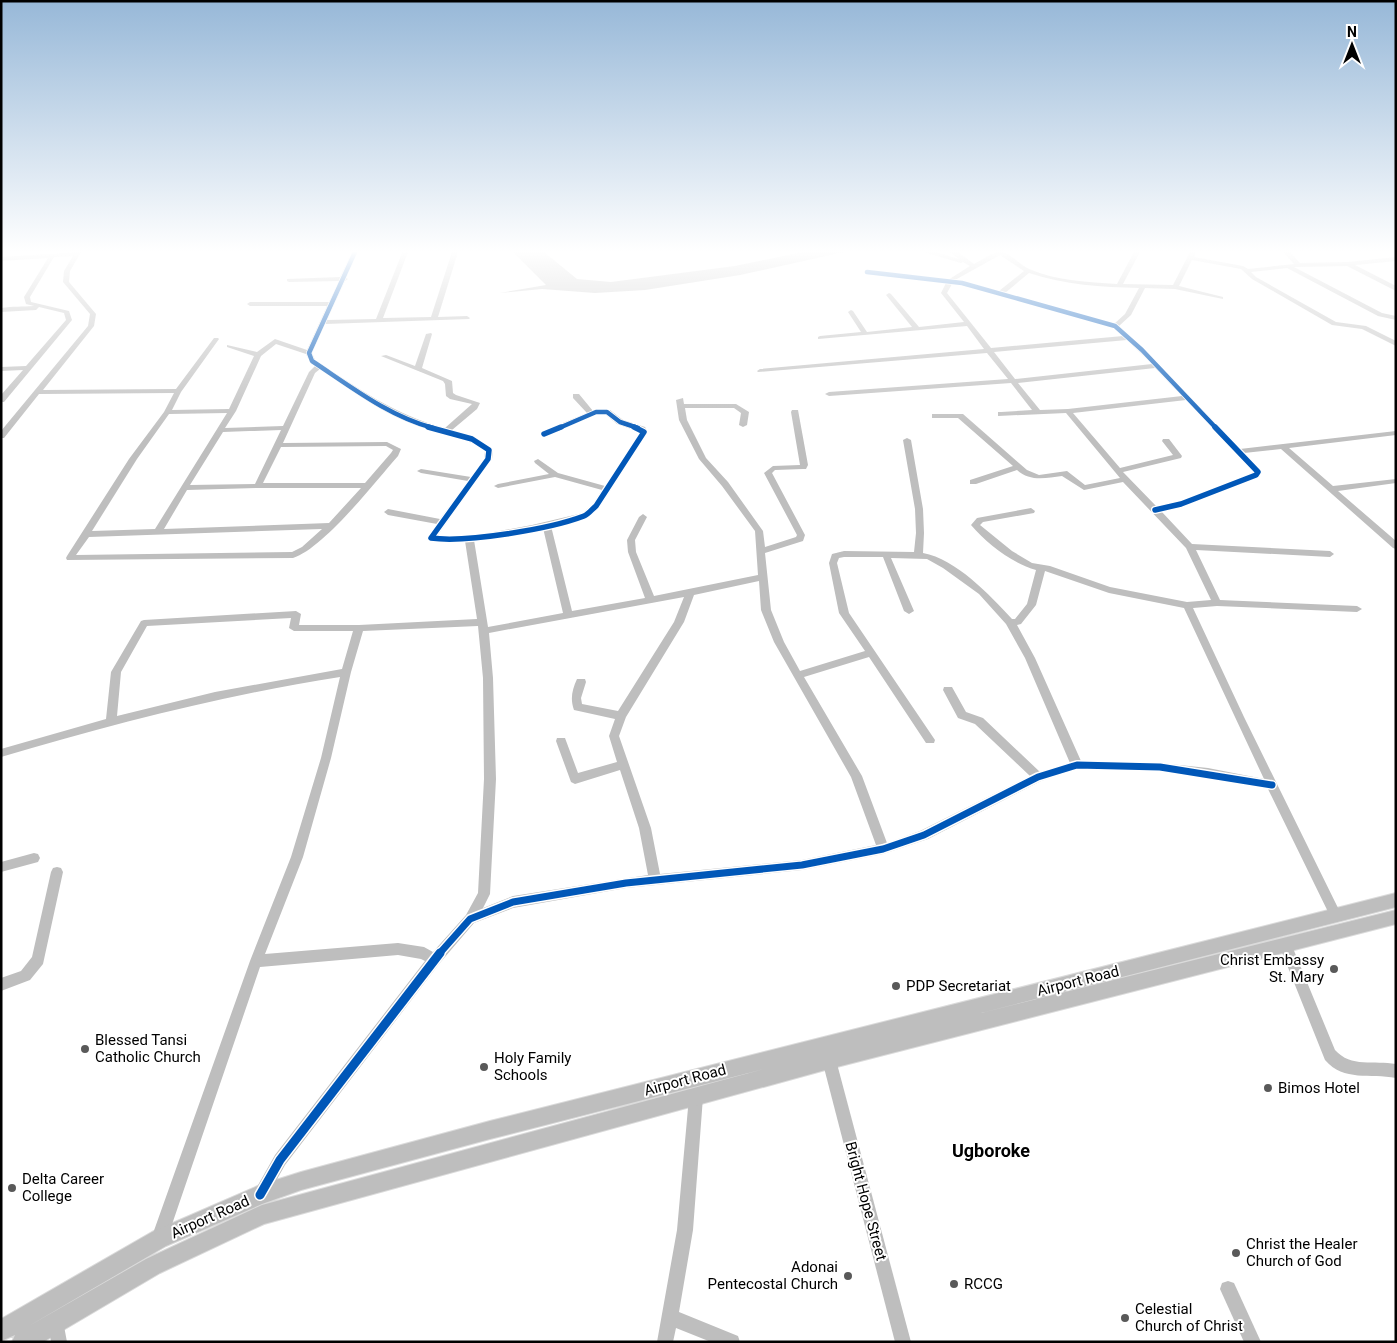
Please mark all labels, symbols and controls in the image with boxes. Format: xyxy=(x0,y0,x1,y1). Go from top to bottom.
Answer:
north arrow xyxy=(1327,20,1377,70)
text: N xyxy=(1347,24,1357,40)
place label: Christ Embassy St. Mary xyxy=(1220,951,1324,986)
street label: Airport Road xyxy=(1035,962,1121,1000)
marker: Christ Embassy St. Mary xyxy=(1328,963,1340,975)
place label: PDP Secretariat xyxy=(906,977,1011,995)
marker: PDP Secretariat xyxy=(890,980,902,992)
place label: Blessed Tansi Catholic Church xyxy=(95,1031,201,1066)
marker: Blessed Tansi Catholic Church xyxy=(79,1043,91,1055)
place label: Holy Family Schools xyxy=(494,1049,571,1084)
street label: Airport Road xyxy=(642,1060,728,1100)
marker: Holy Family Schools xyxy=(478,1061,490,1073)
place label: Bimos Hotel xyxy=(1278,1079,1360,1097)
marker: Bimos Hotel xyxy=(1262,1082,1274,1094)
street label: Bright Hope Street xyxy=(841,1140,891,1262)
district label: Ugboroke xyxy=(952,1140,1030,1161)
place label: Delta Career College xyxy=(22,1170,104,1205)
marker: Delta Career College xyxy=(6,1182,18,1194)
street label: Airport Road xyxy=(168,1192,252,1242)
place label: Christ the Healer Church of God xyxy=(1246,1235,1357,1270)
marker: Christ the Healer Church of God xyxy=(1230,1247,1242,1259)
place label: Adonai Pentecostal Church xyxy=(708,1258,838,1293)
marker: Adonai Pentecostal Church xyxy=(842,1270,854,1282)
place label: RCCG xyxy=(964,1275,1003,1293)
marker: RCCG xyxy=(948,1278,960,1290)
place label: Celestial Church of Christ xyxy=(1135,1300,1243,1335)
marker: Celestial Church of Christ xyxy=(1119,1312,1131,1324)

